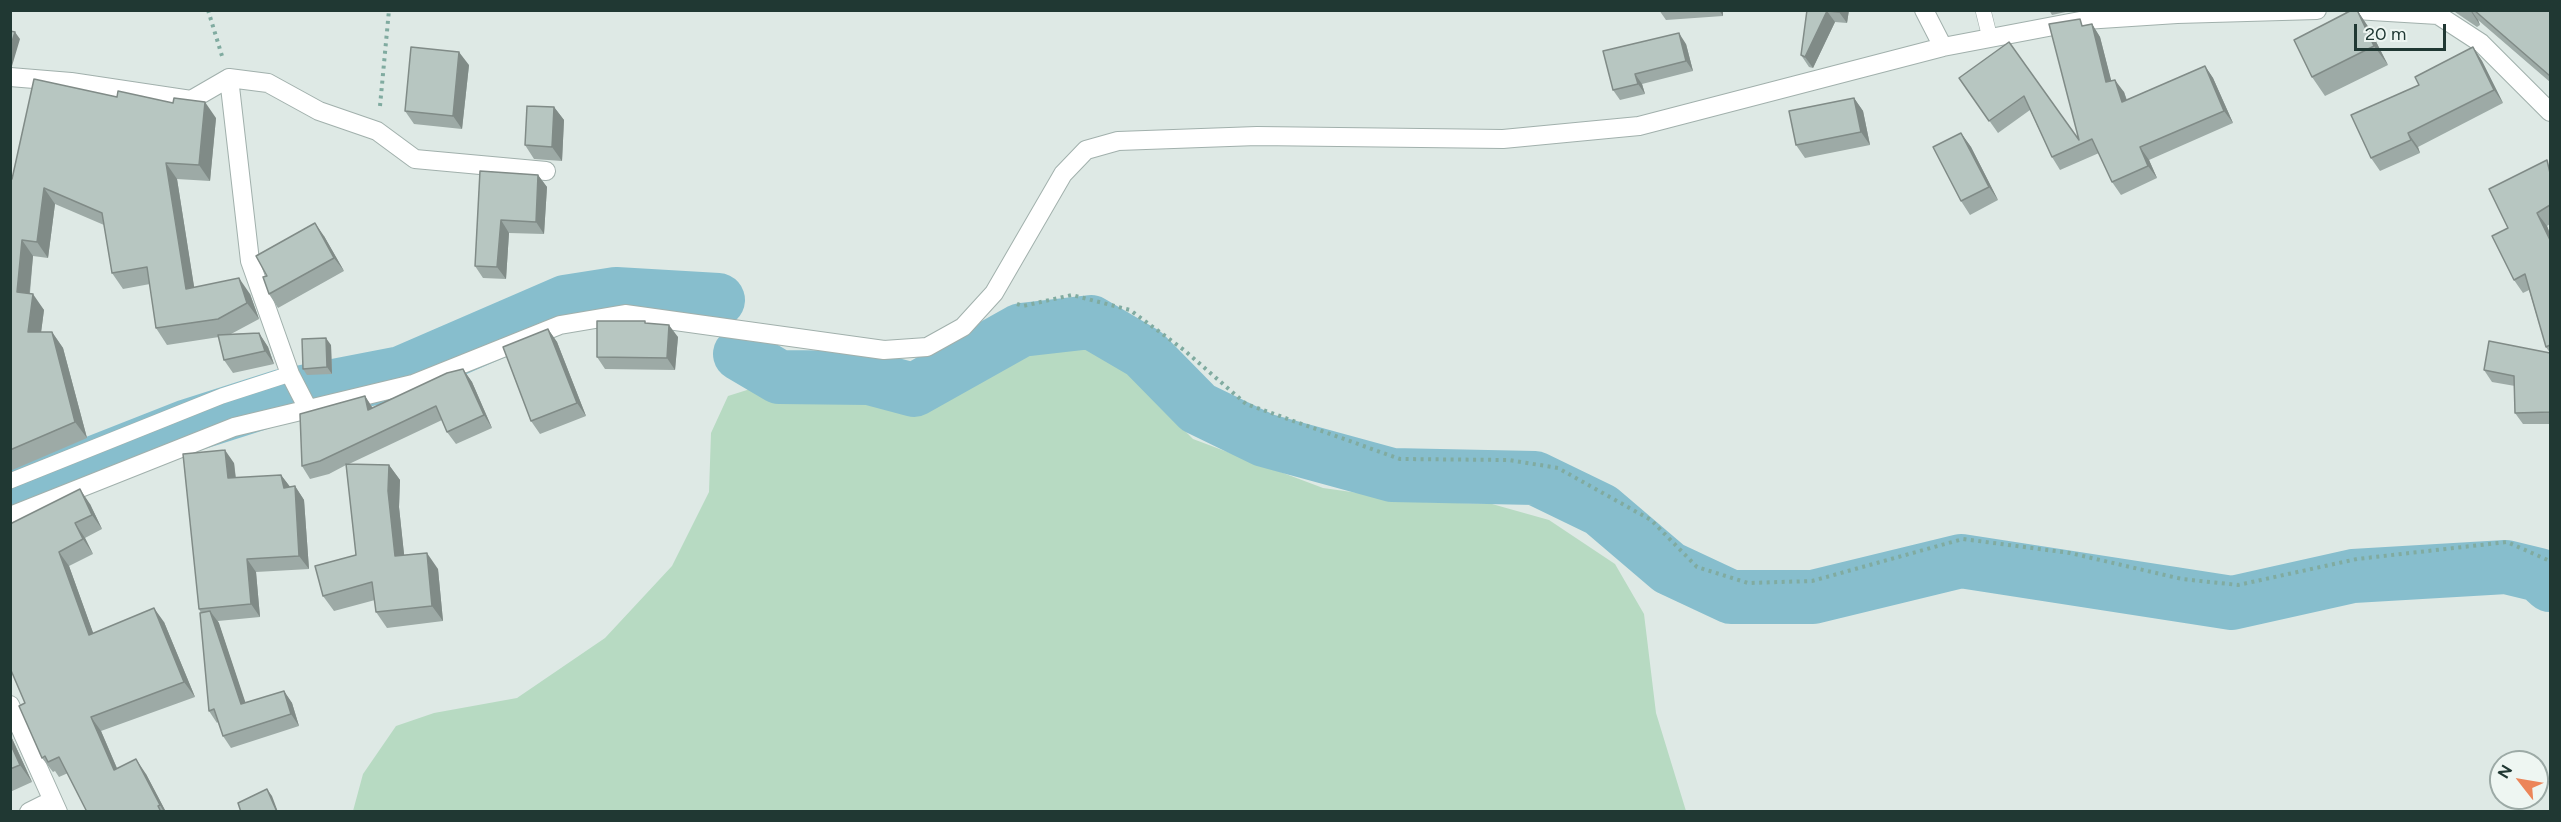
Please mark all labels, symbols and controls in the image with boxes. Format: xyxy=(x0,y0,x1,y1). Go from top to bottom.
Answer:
scale bar xyxy=(2357,12,2448,50)
text: 20 m xyxy=(2365,23,2406,45)
north arrow xyxy=(2489,750,2549,810)
text: N xyxy=(2494,761,2516,782)

